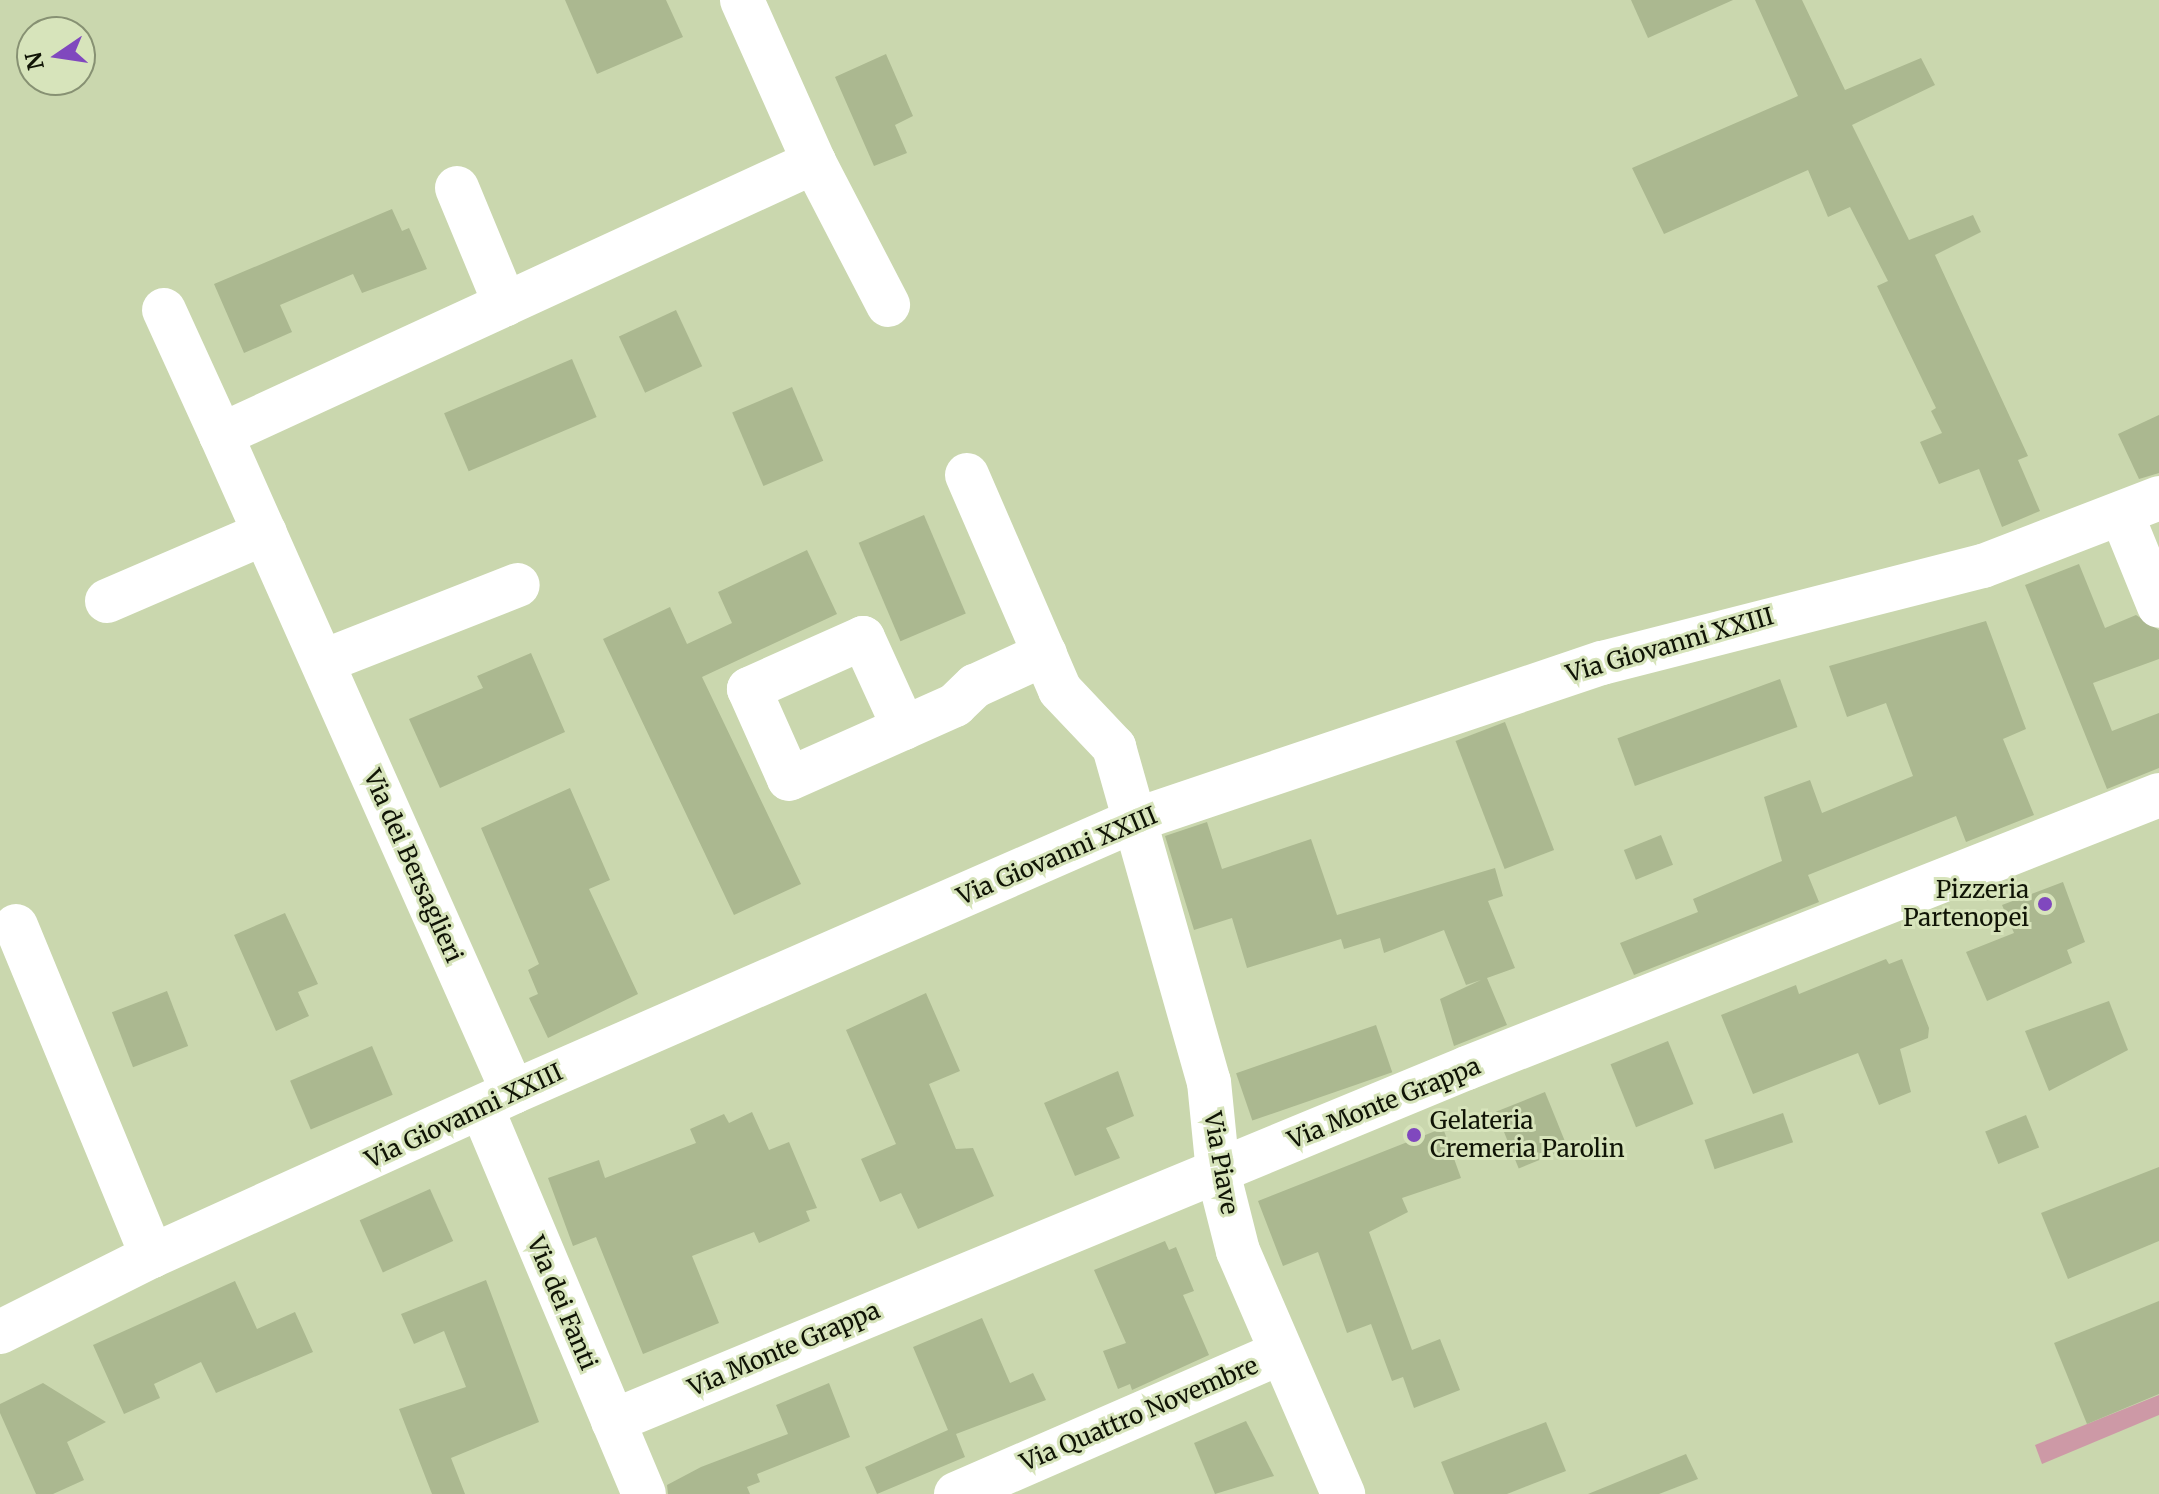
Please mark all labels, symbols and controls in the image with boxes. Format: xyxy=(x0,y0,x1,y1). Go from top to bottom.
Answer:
north arrow xyxy=(16,16,96,96)
text: N xyxy=(19,49,50,73)
street label: Via Giovanni XXIII xyxy=(1563,602,1777,688)
street label: Via dei Bersaglieri xyxy=(358,765,468,967)
street label: Via Giovanni XXIII xyxy=(953,801,1161,911)
place label: Pizzeria Partenopei xyxy=(1903,876,2029,932)
marker: Pizzeria Partenopei xyxy=(2036,895,2054,913)
street label: Via Monte Grappa xyxy=(1283,1051,1485,1155)
street label: Via Giovanni XXIII xyxy=(361,1058,567,1174)
place label: Gelateria Cremeria Parolin xyxy=(1430,1107,1625,1163)
street label: Via Piave xyxy=(1198,1109,1244,1217)
marker: Gelateria Cremeria Parolin xyxy=(1405,1126,1423,1144)
street label: Via dei Fanti xyxy=(521,1232,603,1374)
street label: Via Monte Grappa xyxy=(684,1296,884,1402)
street label: Via Quattro Novembre xyxy=(1016,1351,1262,1477)

